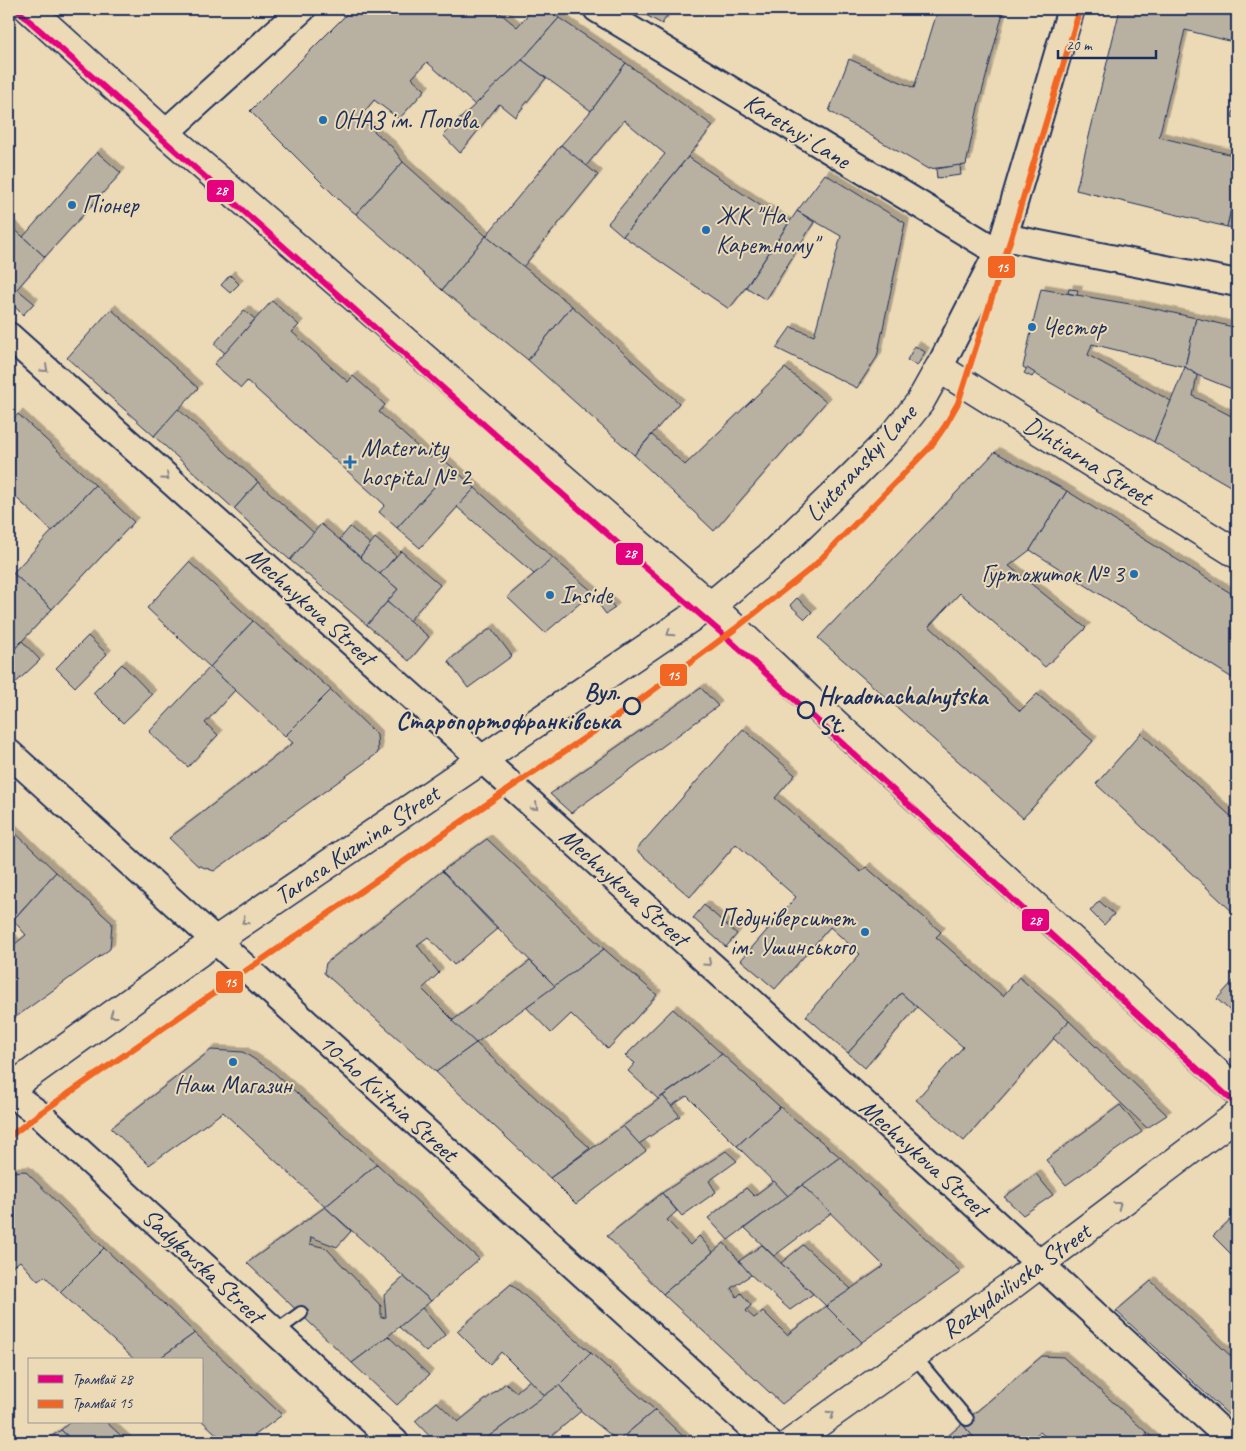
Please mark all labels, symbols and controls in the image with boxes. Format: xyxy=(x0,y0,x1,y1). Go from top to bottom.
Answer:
scale bar xyxy=(1058,28,1156,60)
text: 20 m xyxy=(1066,36,1093,55)
street label: Karetnyi Lane xyxy=(738,86,858,177)
place label: ОНАЗ ім. Попова xyxy=(333,104,480,136)
marker: ОНАЗ ім. Попова xyxy=(317,114,329,126)
line badge: 28 xyxy=(206,179,235,203)
text: 28 xyxy=(215,182,229,199)
place label: Піонер xyxy=(82,189,140,221)
marker: Піонер xyxy=(66,199,78,211)
place label: ЖК "На Каретному" xyxy=(716,200,823,261)
marker: ЖК "На Каретному" xyxy=(700,224,712,236)
line badge: 15 xyxy=(987,255,1016,279)
text: 15 xyxy=(996,259,1010,276)
place label: Честор xyxy=(1042,311,1107,343)
marker: Честор xyxy=(1026,321,1038,333)
one-way arrow xyxy=(40,363,49,372)
street label: Liuteranskyi Lane xyxy=(798,396,925,529)
street label: Dihtiarna Street xyxy=(1018,409,1160,515)
place label: Maternity hospital № 2 xyxy=(361,432,473,493)
marker: Maternity hospital № 2 xyxy=(343,455,357,469)
one-way arrow xyxy=(161,471,170,480)
street label: Mechnykova Street xyxy=(240,540,385,675)
line badge: 28 xyxy=(615,542,644,566)
text: 28 xyxy=(624,545,638,562)
place label: Гуртожиток № 3 xyxy=(981,558,1126,590)
marker: Гуртожиток № 3 xyxy=(1128,568,1140,580)
place label: Inside xyxy=(560,579,614,611)
marker: Inside xyxy=(544,589,556,601)
one-way arrow xyxy=(666,627,675,636)
line badge: 15 xyxy=(659,663,688,687)
text: 15 xyxy=(667,667,681,684)
place label: Вул. Старопортофранківська xyxy=(396,676,622,737)
place label: Hradonachalnytska St. xyxy=(818,680,989,741)
marker: Вул. Старопортофранківська xyxy=(623,697,641,715)
marker: Hradonachalnytska St. xyxy=(797,701,815,719)
street label: Tarasa Kuzmina Street xyxy=(268,776,448,912)
one-way arrow xyxy=(530,801,539,810)
street label: Mechnykova Street xyxy=(553,821,698,956)
place label: Педуніверситет ім. Ушинського xyxy=(719,902,857,963)
line badge: 28 xyxy=(1021,908,1050,932)
text: 28 xyxy=(1029,912,1043,929)
one-way arrow xyxy=(242,915,251,924)
marker: Педуніверситет ім. Ушинського xyxy=(859,926,871,938)
one-way arrow xyxy=(702,957,711,966)
line badge: 15 xyxy=(215,970,244,994)
text: 15 xyxy=(224,974,238,991)
one-way arrow xyxy=(109,1009,119,1018)
street label: 10-ho Kvitnia Street xyxy=(312,1027,466,1171)
marker: Наш Магазин xyxy=(227,1056,239,1068)
place label: Наш Магазин xyxy=(174,1069,294,1101)
street label: Mechnykova Street xyxy=(853,1092,998,1227)
street label: Sadykovska Street xyxy=(135,1201,274,1333)
one-way arrow xyxy=(1112,1202,1122,1211)
street label: Rozkydailivska Street xyxy=(935,1214,1099,1346)
legend xyxy=(28,1358,202,1424)
text: Трамвай 28 xyxy=(72,1370,134,1389)
text: Трамвай 15 xyxy=(72,1394,134,1413)
one-way arrow xyxy=(826,1411,835,1420)

